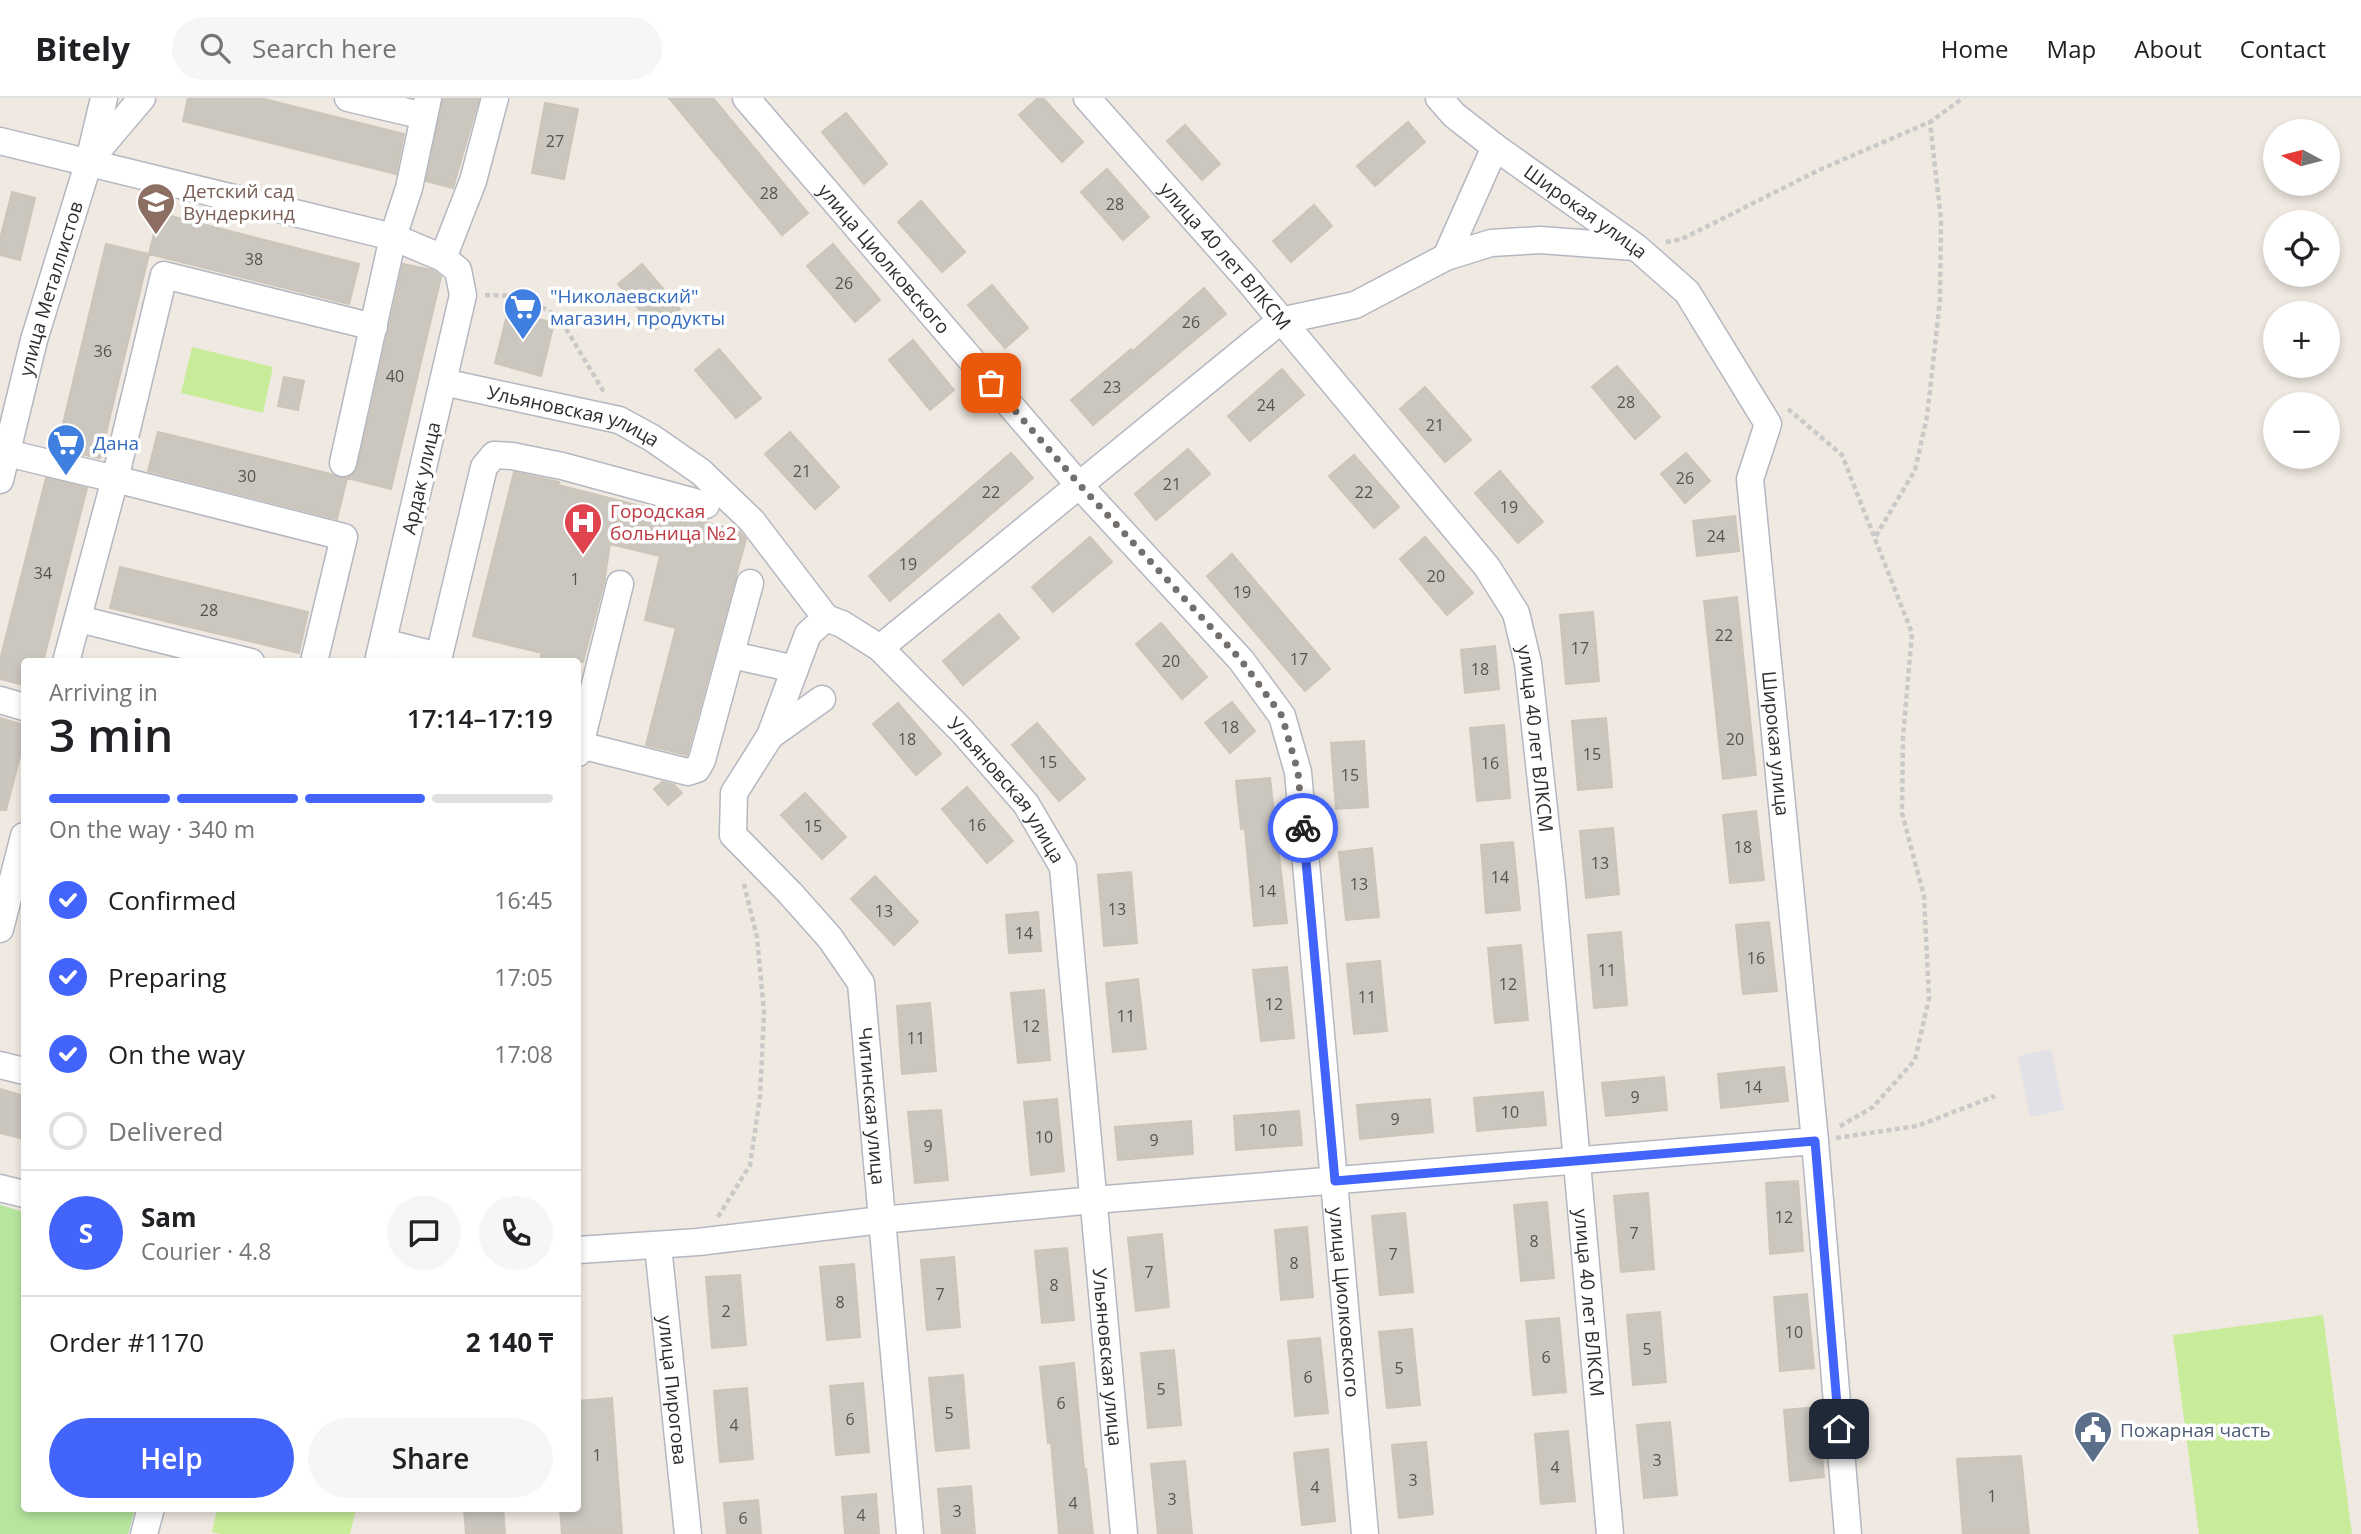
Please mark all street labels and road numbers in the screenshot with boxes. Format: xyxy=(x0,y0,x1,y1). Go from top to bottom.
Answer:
street label: Широкая улица xyxy=(1519,159,1653,264)
street label: улица 40 лет ВЛКСМ xyxy=(1154,176,1297,335)
street label: улица Циолковского xyxy=(812,178,956,339)
street label: улица Металлистов xyxy=(13,198,89,379)
street label: Ульяновская улица xyxy=(485,379,665,453)
street label: Ардак улица xyxy=(395,419,447,537)
street label: улица 40 лет ВЛКСМ xyxy=(1511,642,1559,833)
street label: Широкая улица xyxy=(1756,670,1796,817)
street label: Ульяновская улица xyxy=(942,711,1071,868)
street label: Читинская улица xyxy=(852,1026,892,1186)
street label: улица Циолковского xyxy=(1323,1206,1366,1398)
street label: улица 40 лет ВЛКСМ xyxy=(1568,1208,1611,1398)
street label: Ульяновская улица xyxy=(1087,1267,1129,1447)
street label: улица Пирогова xyxy=(652,1314,694,1466)

